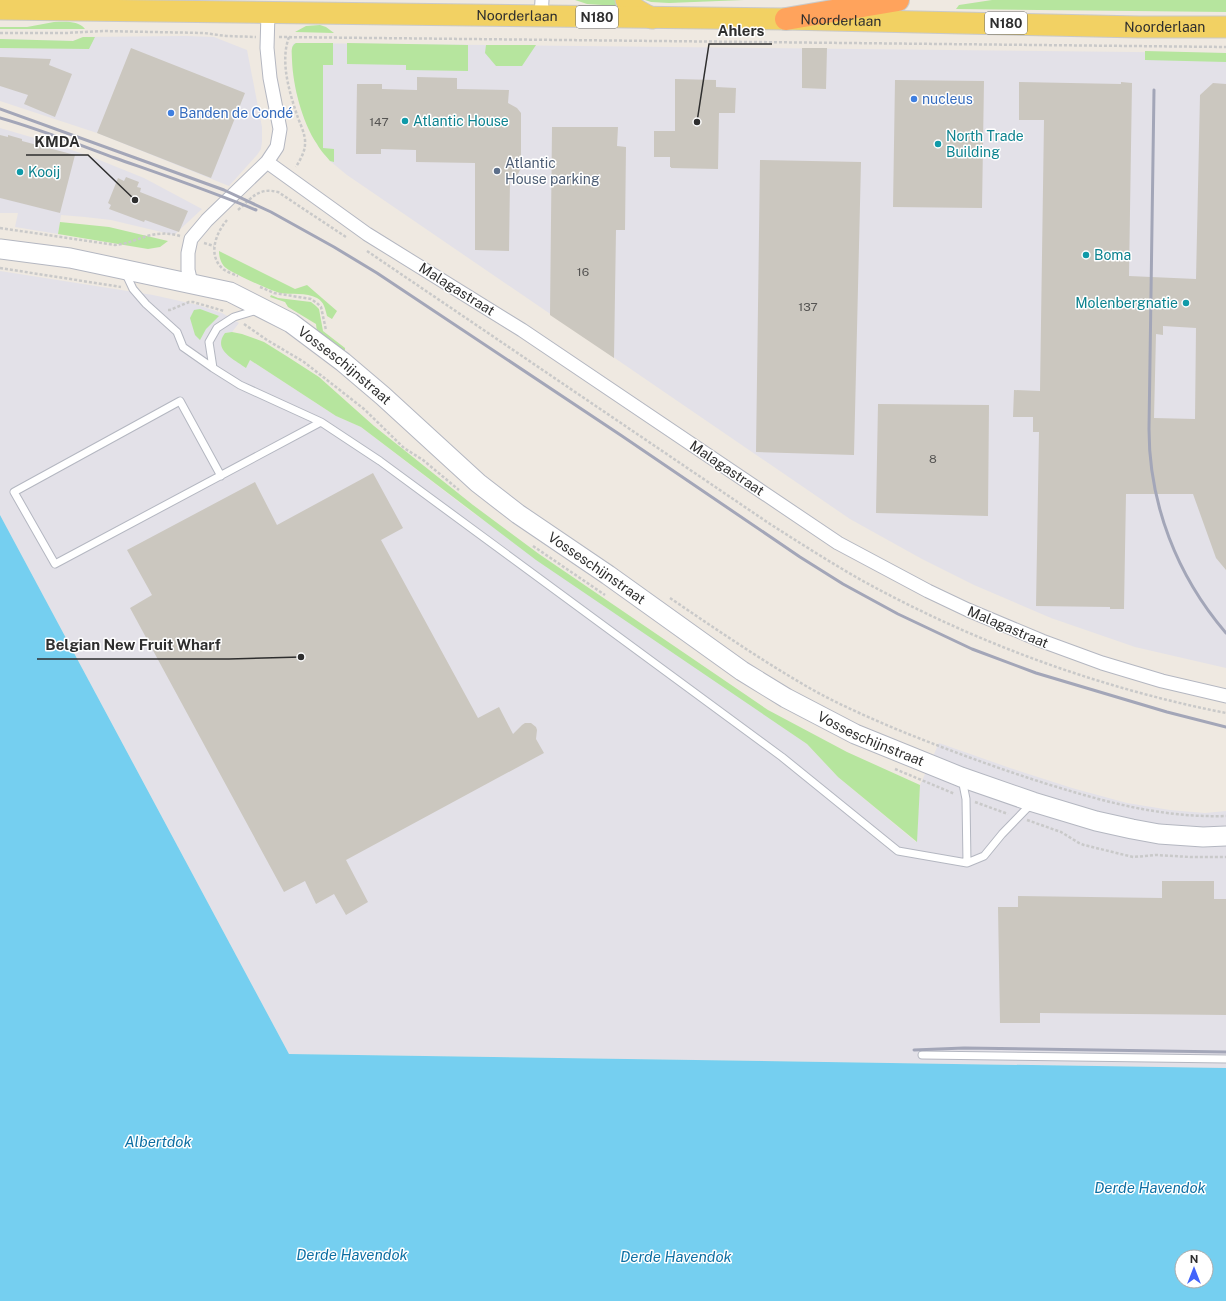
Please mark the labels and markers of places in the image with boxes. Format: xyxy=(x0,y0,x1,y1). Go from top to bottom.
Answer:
callout: Ahlers xyxy=(709,17,772,44)
place label: nucleus xyxy=(922,91,973,107)
marker: nucleus xyxy=(909,94,919,104)
place label: Banden de Condé xyxy=(179,105,293,121)
marker: Banden de Condé xyxy=(166,108,176,118)
place label: Atlantic House xyxy=(413,113,509,129)
marker: Atlantic House xyxy=(400,116,410,126)
callout: KMDA xyxy=(26,128,88,155)
place label: North Trade Building xyxy=(946,128,1024,160)
marker: North Trade Building xyxy=(933,139,943,149)
place label: Atlantic House parking xyxy=(505,155,600,187)
place label: Kooij xyxy=(28,164,60,180)
marker: Atlantic House parking xyxy=(492,166,502,176)
marker: Kooij xyxy=(15,167,25,177)
place label: Boma xyxy=(1094,247,1131,263)
marker: Boma xyxy=(1081,250,1091,260)
place label: Molenbergnatie xyxy=(1075,295,1178,311)
marker: Molenbergnatie xyxy=(1181,298,1191,308)
callout: Belgian New Fruit Wharf xyxy=(37,632,229,659)

